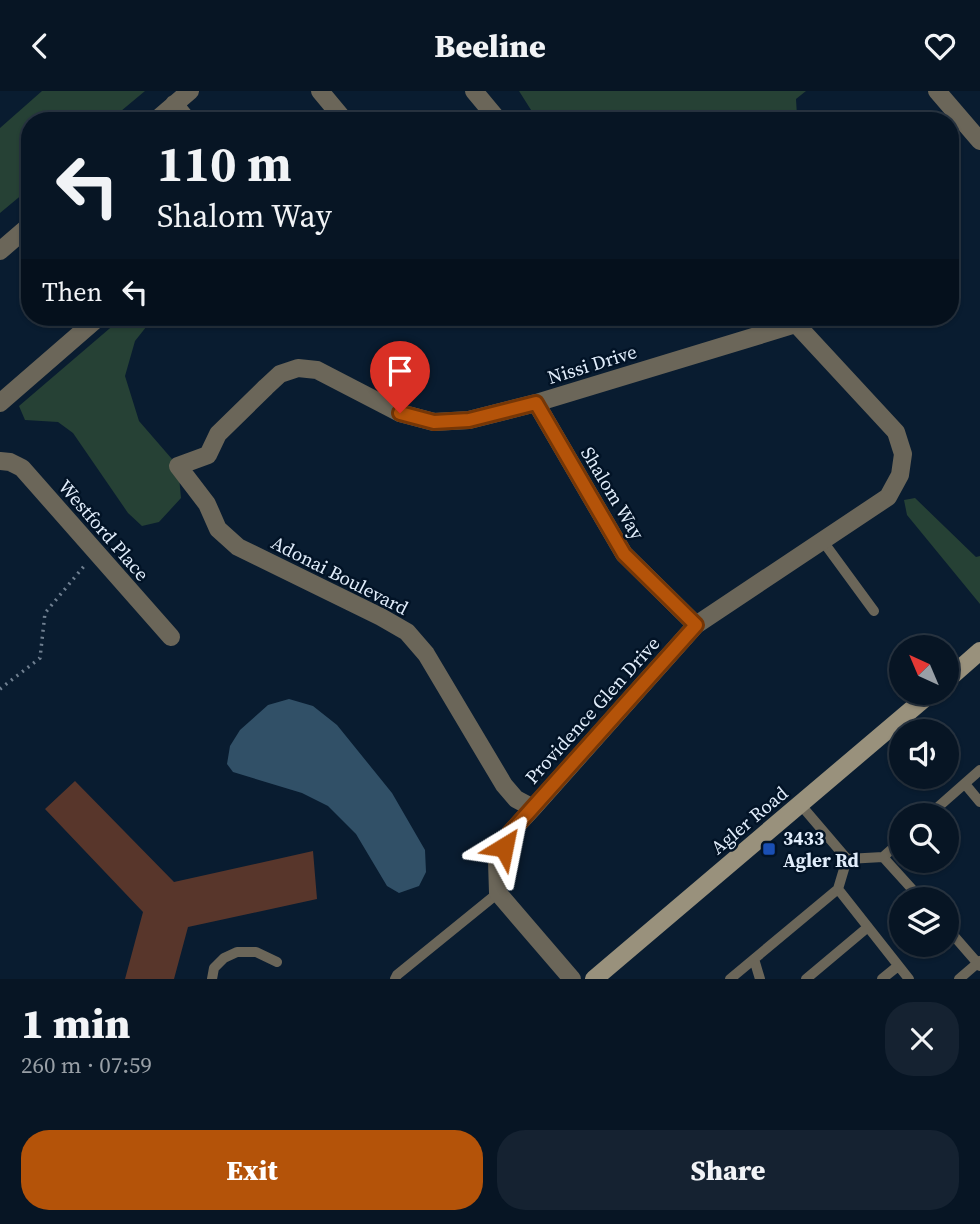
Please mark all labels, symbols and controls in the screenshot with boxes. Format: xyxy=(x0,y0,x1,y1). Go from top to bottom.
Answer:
text: Beeline xyxy=(434,24,546,68)
icon: back xyxy=(21,27,59,65)
icon: heart xyxy=(921,27,959,65)
text: 110 m xyxy=(157,130,292,197)
icon: left xyxy=(42,140,133,231)
text: Shalom Way xyxy=(157,194,332,238)
icon: left xyxy=(116,273,154,311)
text: Then xyxy=(42,274,102,310)
street label: Nissi Drive xyxy=(544,338,640,390)
pin xyxy=(370,341,430,413)
icon: arrive xyxy=(381,352,419,390)
street label: Shalom Way xyxy=(575,442,651,544)
street label: Westford Place xyxy=(53,474,155,586)
street label: Adonai Boulevard xyxy=(267,529,413,621)
street label: Providence Glen Drive xyxy=(519,631,665,789)
north arrow xyxy=(889,635,959,705)
map controls xyxy=(889,635,959,957)
button: sound xyxy=(889,719,959,789)
street label: Agler Road xyxy=(705,780,793,860)
button: search xyxy=(889,803,959,873)
position arrow xyxy=(467,810,541,884)
place label: 3433 Agler Rd xyxy=(783,825,859,873)
marker: 3433 Agler Rd xyxy=(761,841,777,857)
button: layers xyxy=(889,887,959,957)
text: 1 min xyxy=(21,994,131,1052)
button: close xyxy=(885,1002,959,1076)
text: 260 m · 07:59 xyxy=(21,1049,152,1081)
button: Exit xyxy=(21,1130,483,1210)
button: Share xyxy=(497,1130,959,1210)

